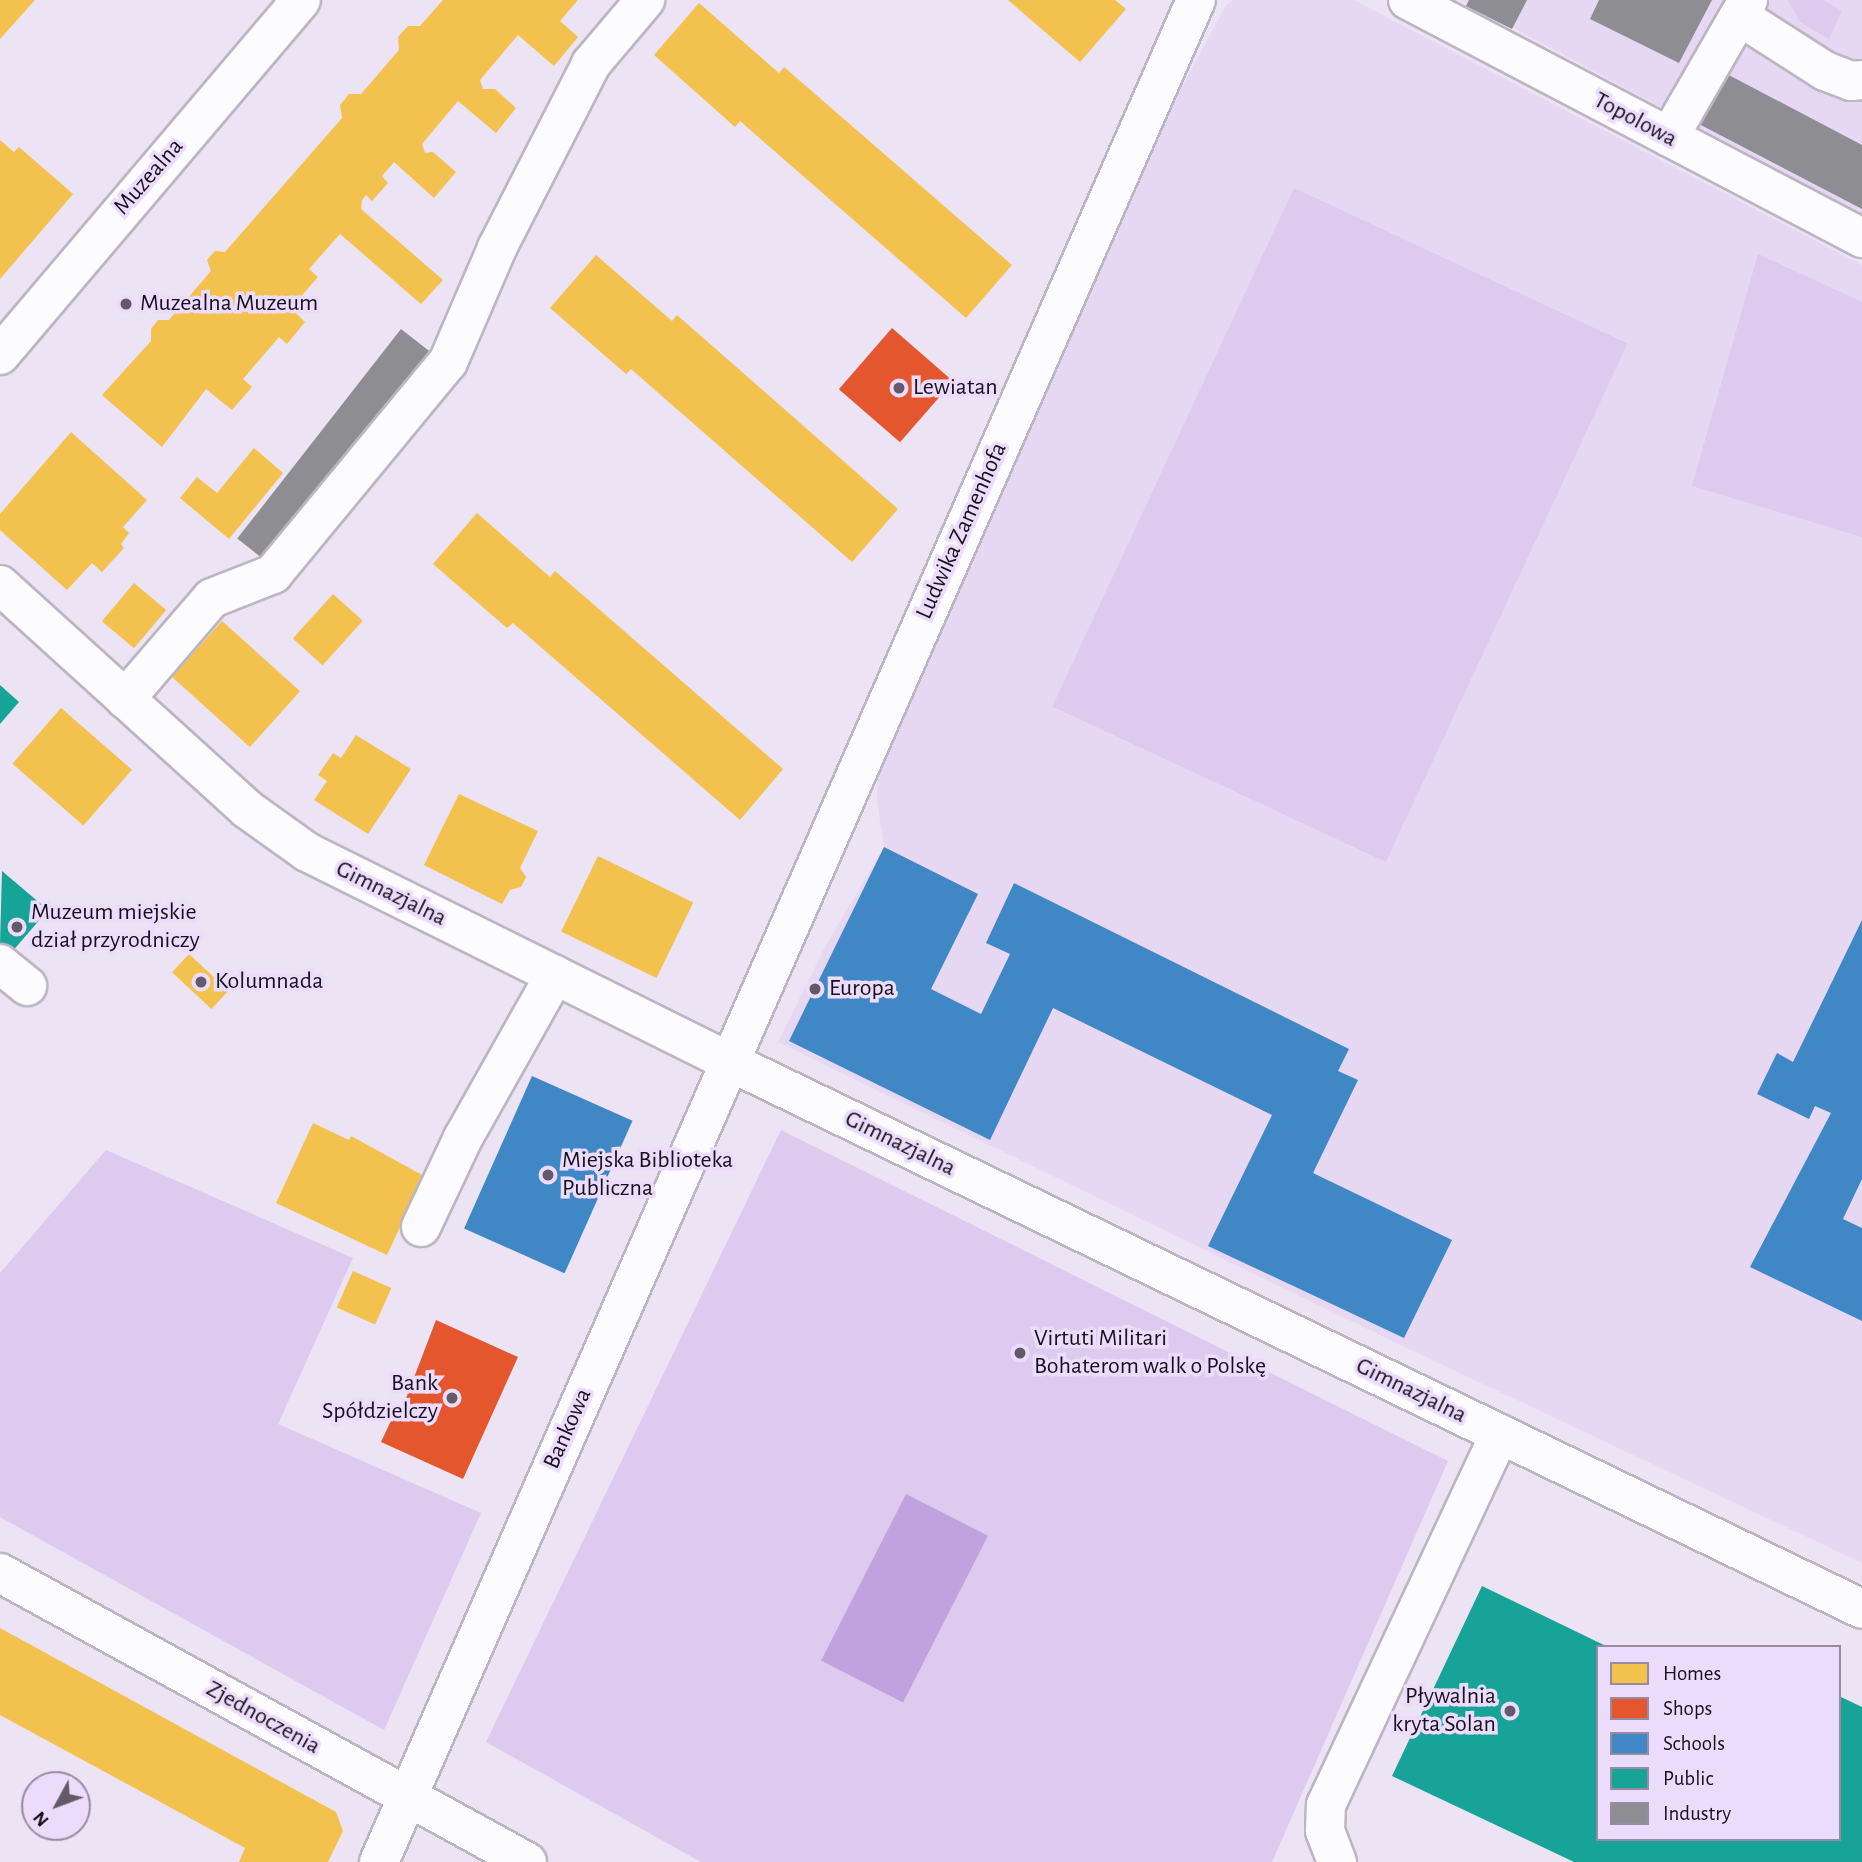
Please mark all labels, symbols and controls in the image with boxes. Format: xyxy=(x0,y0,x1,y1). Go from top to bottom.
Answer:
street label: Topolowa xyxy=(1588,86,1682,154)
street label: Muzealna xyxy=(108,133,190,221)
place label: Muzealna Muzeum xyxy=(140,290,318,318)
marker: Muzealna Muzeum xyxy=(118,296,134,312)
place label: Lewiatan xyxy=(913,374,998,402)
marker: Lewiatan xyxy=(891,380,907,396)
street label: Ludwika Zamenhofa xyxy=(910,438,1014,624)
street label: Gimnazjalna xyxy=(331,855,451,933)
place label: Muzeum miejskie dział przyrodniczy xyxy=(31,899,200,955)
marker: Muzeum miejskie dział przyrodniczy xyxy=(9,919,25,935)
place label: Kolumnada xyxy=(215,968,323,996)
marker: Kolumnada xyxy=(193,974,209,990)
place label: Europa xyxy=(829,975,895,1003)
marker: Europa xyxy=(807,981,823,997)
street label: Gimnazjalna xyxy=(840,1105,960,1183)
place label: Miejska Biblioteka Publiczna xyxy=(562,1147,733,1203)
marker: Miejska Biblioteka Publiczna xyxy=(540,1167,556,1183)
place label: Virtuti Militari Bohaterom walk o Polskę xyxy=(1034,1325,1266,1381)
marker: Virtuti Militari Bohaterom walk o Polskę xyxy=(1012,1345,1028,1361)
street label: Gimnazjalna xyxy=(1351,1352,1471,1430)
place label: Bank Spółdzielczy xyxy=(322,1370,438,1426)
street label: Bankowa xyxy=(538,1384,598,1474)
marker: Bank Spółdzielczy xyxy=(444,1390,460,1406)
legend xyxy=(1596,1645,1841,1841)
text: Homes xyxy=(1663,1663,1721,1684)
street label: Zjednoczenia xyxy=(201,1675,325,1761)
place label: Pływalnia kryta Solan xyxy=(1392,1683,1496,1739)
text: Shops xyxy=(1663,1698,1712,1719)
marker: Pływalnia kryta Solan xyxy=(1502,1703,1518,1719)
text: Schools xyxy=(1663,1733,1725,1754)
text: Public xyxy=(1663,1768,1713,1789)
north arrow xyxy=(21,1771,91,1841)
text: Industry xyxy=(1663,1803,1731,1824)
text: N xyxy=(30,1808,53,1830)

